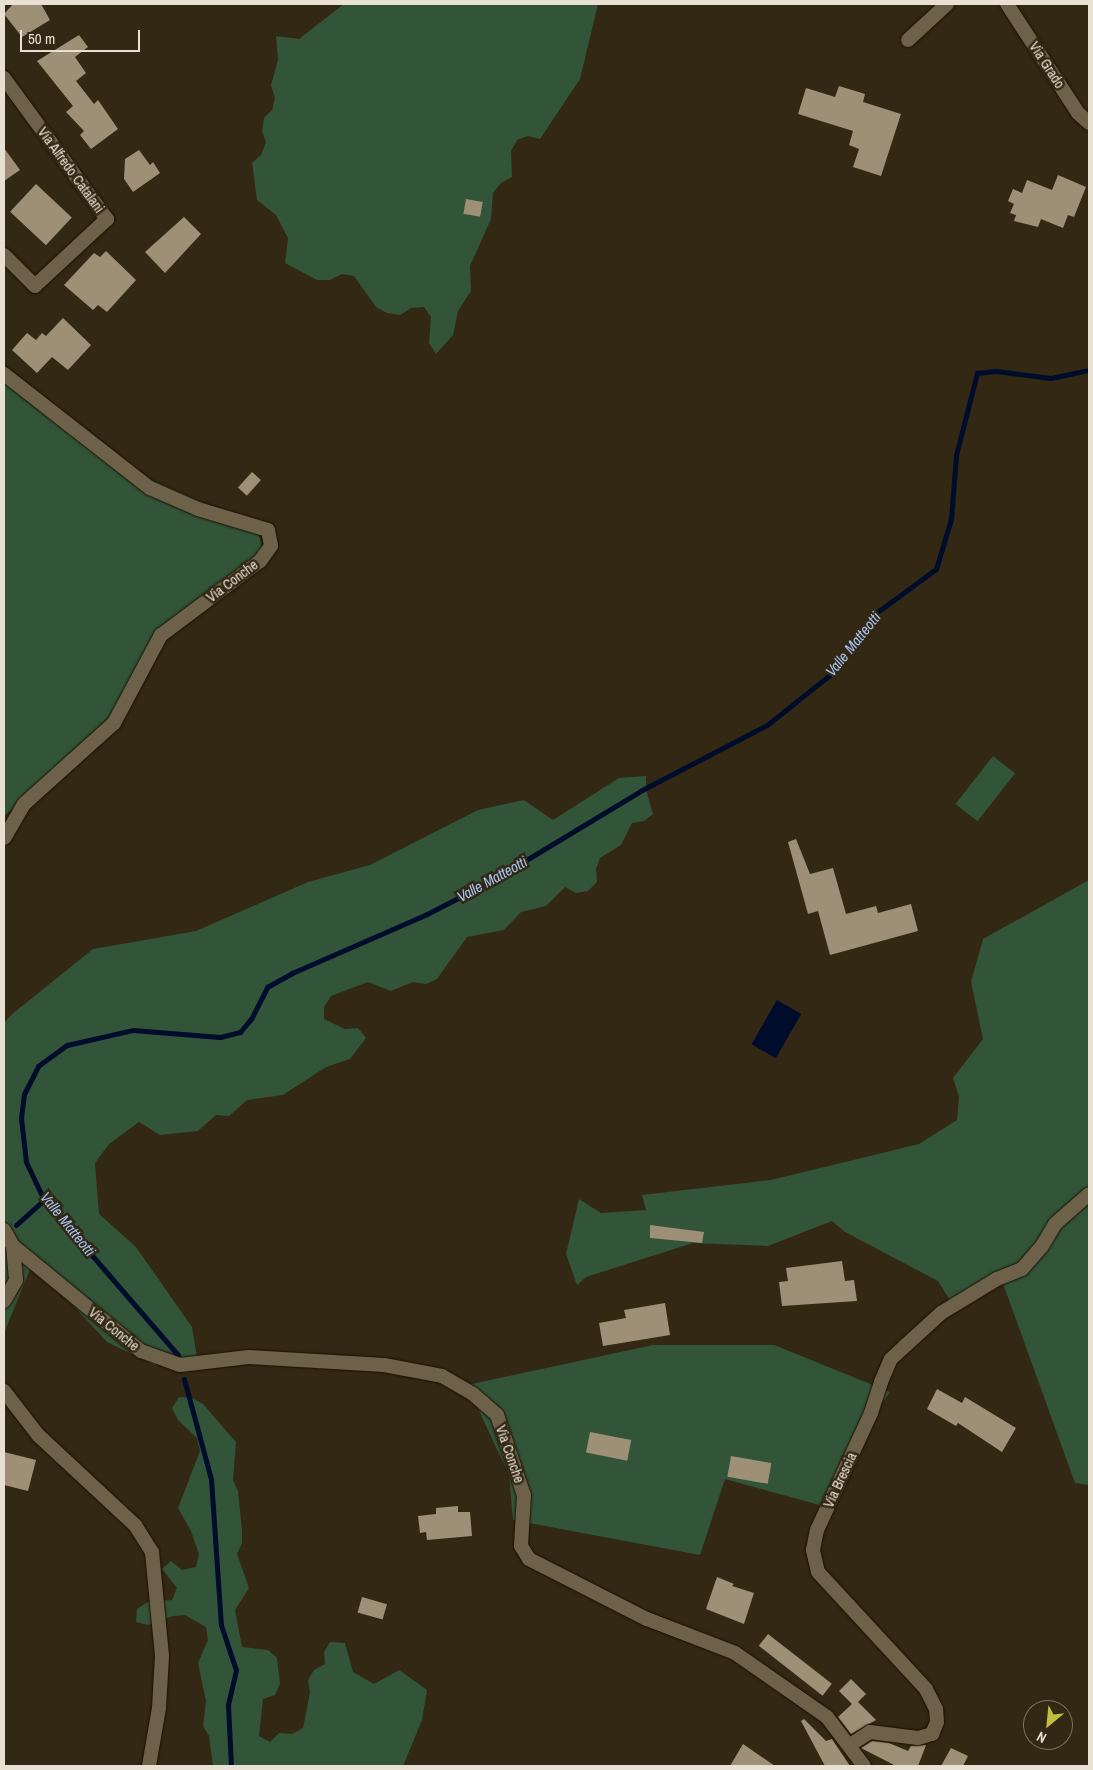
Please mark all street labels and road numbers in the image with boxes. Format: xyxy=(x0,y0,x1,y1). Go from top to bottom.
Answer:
street label: Via Grado xyxy=(1026,39,1068,91)
street label: Via Alfredo Catalani xyxy=(34,124,108,216)
street label: Via Conche xyxy=(203,556,261,606)
street label: Via Conche xyxy=(85,1304,143,1354)
street label: Via Conche xyxy=(492,1423,528,1485)
street label: Via Brescia xyxy=(820,1450,860,1510)

